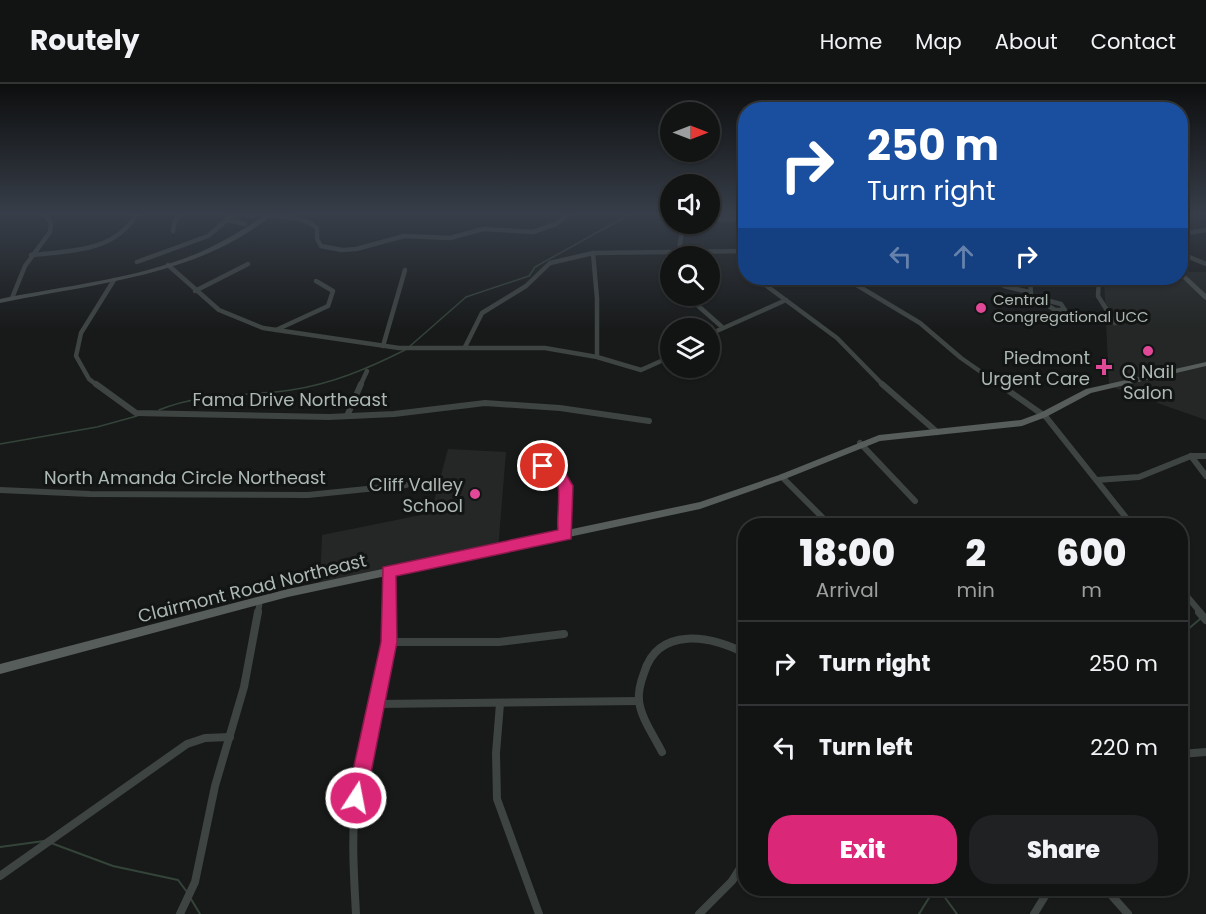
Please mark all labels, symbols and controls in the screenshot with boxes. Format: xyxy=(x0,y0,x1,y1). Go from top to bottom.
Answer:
text: Routely xyxy=(30,21,140,60)
text: Home xyxy=(820,27,882,56)
text: Map xyxy=(915,27,962,56)
text: About xyxy=(995,27,1058,56)
text: Contact xyxy=(1091,27,1176,56)
north arrow xyxy=(660,102,720,162)
map controls xyxy=(660,102,720,378)
text: 250 m xyxy=(867,116,999,175)
icon: right xyxy=(768,126,846,204)
text: Turn right xyxy=(867,172,996,209)
button: sound xyxy=(660,174,720,234)
icon: left xyxy=(884,240,917,273)
icon: ahead xyxy=(947,240,980,273)
icon: right xyxy=(1010,240,1043,273)
button: search xyxy=(660,246,720,306)
place label: Central Congregational UCC xyxy=(993,289,1149,327)
marker: Central Congregational UCC xyxy=(974,301,988,315)
button: layers xyxy=(660,318,720,378)
marker: Q Nail Salon xyxy=(1141,344,1155,358)
place label: Piedmont Urgent Care xyxy=(981,345,1090,391)
marker: Piedmont Urgent Care xyxy=(1095,358,1113,376)
place label: Q Nail Salon xyxy=(1122,359,1174,405)
street label: Fama Drive Northeast xyxy=(193,387,387,412)
pin xyxy=(517,440,568,491)
icon: arrive xyxy=(526,449,559,482)
street label: North Amanda Circle Northeast xyxy=(44,465,326,490)
place label: Cliff Valley School xyxy=(369,472,463,518)
marker: Cliff Valley School xyxy=(468,487,482,501)
text: 18:00 xyxy=(799,528,895,579)
text: 2 xyxy=(965,528,986,579)
text: 600 xyxy=(1056,528,1127,579)
street label: Clairmont Road Northeast xyxy=(135,548,369,628)
text: Arrival xyxy=(816,576,879,604)
text: min xyxy=(957,576,995,604)
text: m xyxy=(1081,576,1102,604)
icon: right xyxy=(768,647,801,680)
text: Turn right xyxy=(819,648,930,679)
text: 250 m xyxy=(1089,648,1158,679)
icon: left xyxy=(768,731,801,764)
text: Turn left xyxy=(819,732,913,763)
text: 220 m xyxy=(1090,732,1158,763)
position arrow xyxy=(324,766,388,830)
button: Exit xyxy=(768,815,957,884)
button: Share xyxy=(969,815,1158,884)

